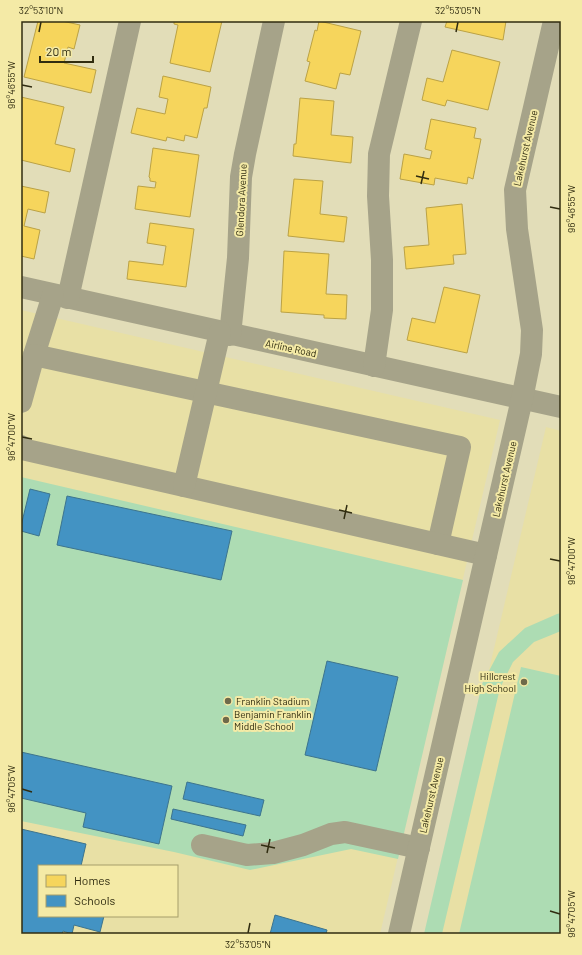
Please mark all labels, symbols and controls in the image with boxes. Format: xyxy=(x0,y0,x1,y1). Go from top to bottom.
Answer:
text: 32°53'10"N xyxy=(19,4,63,16)
text: 32°53'05"N xyxy=(435,4,481,16)
scale bar xyxy=(40,38,93,64)
text: 20 m xyxy=(46,44,72,58)
text: 96°46'55"W xyxy=(5,61,17,109)
street label: Lakehurst Avenue xyxy=(510,109,540,187)
street label: Glendora Avenue xyxy=(233,163,249,237)
text: 96°46'55"W xyxy=(565,185,577,233)
street label: Airline Road xyxy=(264,337,318,359)
text: 96°47'00"W xyxy=(5,413,17,461)
street label: Lakehurst Avenue xyxy=(489,440,519,518)
text: 96°47'00"W xyxy=(565,537,577,585)
place label: Hillcrest High School xyxy=(465,670,516,694)
marker: Hillcrest High School xyxy=(519,677,529,687)
place label: Franklin Stadium xyxy=(236,695,309,707)
marker: Franklin Stadium xyxy=(223,696,233,706)
place label: Benjamin Franklin Middle School xyxy=(234,708,312,732)
marker: Benjamin Franklin Middle School xyxy=(221,715,231,725)
street label: Lakehurst Avenue xyxy=(416,756,446,834)
text: 96°47'05"W xyxy=(5,765,17,813)
legend xyxy=(38,865,178,917)
text: Homes xyxy=(74,873,111,887)
text: 96°47'05"W xyxy=(565,890,577,938)
text: Schools xyxy=(74,893,115,907)
text: 32°53'05"N xyxy=(225,938,271,950)

